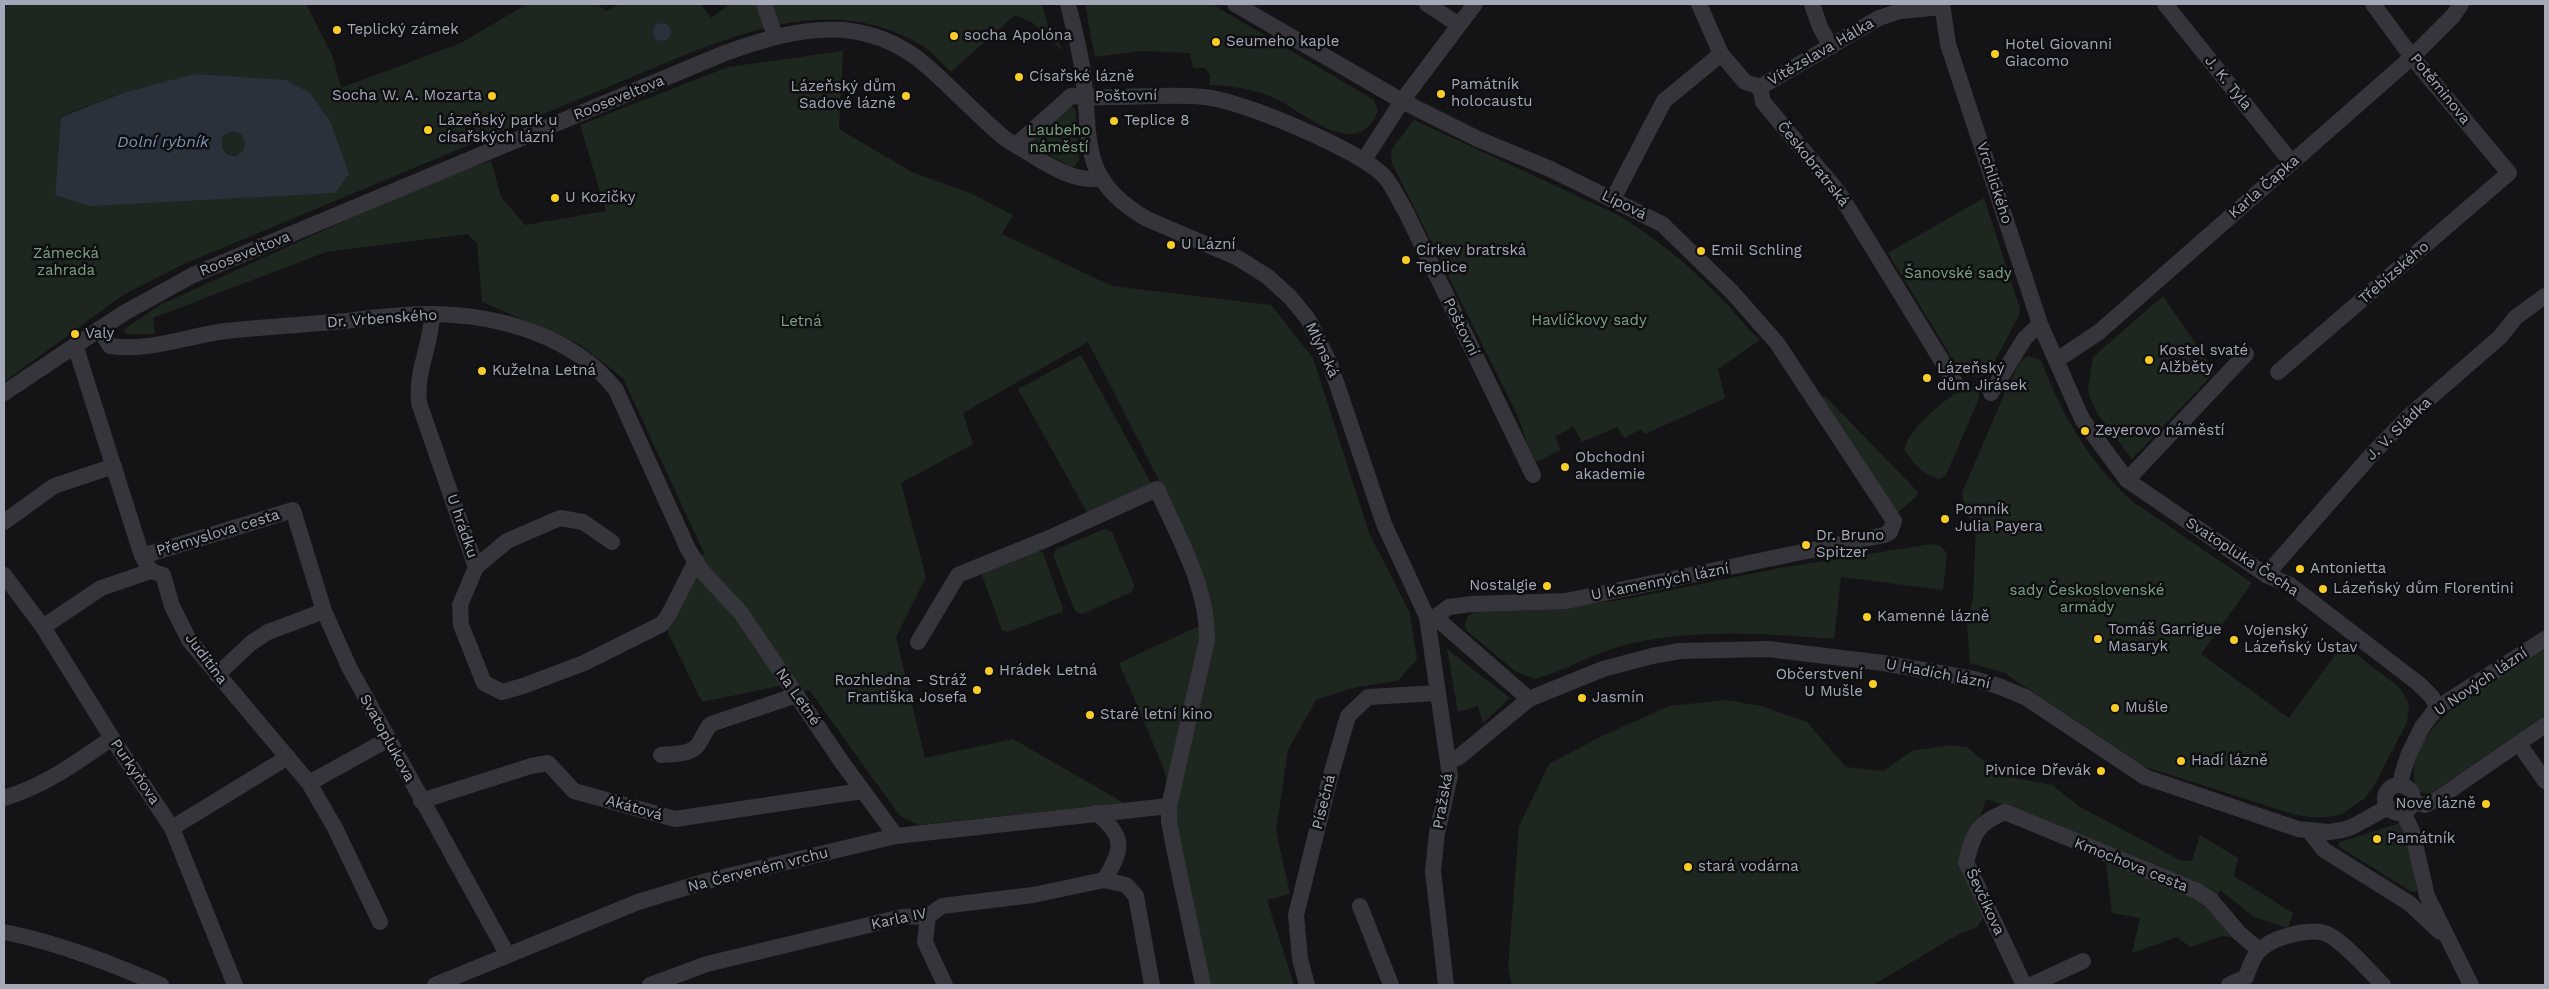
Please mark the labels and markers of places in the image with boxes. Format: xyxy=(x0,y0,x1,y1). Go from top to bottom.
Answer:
place label: Teplický zámek xyxy=(347,21,459,39)
marker: Teplický zámek xyxy=(331,24,343,36)
place label: socha Apolóna xyxy=(964,27,1072,45)
marker: socha Apolóna xyxy=(948,30,960,42)
place label: Seumeho kaple xyxy=(1226,33,1339,51)
marker: Seumeho kaple xyxy=(1210,36,1222,48)
place label: Hotel Giovanni Giacomo xyxy=(2005,36,2112,71)
marker: Hotel Giovanni Giacomo xyxy=(1989,48,2001,60)
place label: Císařské lázně xyxy=(1029,68,1134,86)
marker: Císařské lázně xyxy=(1013,71,1025,83)
place label: Památník holocaustu xyxy=(1451,76,1532,111)
place label: Lázeňský dům Sadové lázně xyxy=(790,78,896,113)
place label: Socha W. A. Mozarta xyxy=(332,87,482,105)
marker: Památník holocaustu xyxy=(1435,88,1447,100)
marker: Socha W. A. Mozarta xyxy=(486,90,498,102)
marker: Lázeňský dům Sadové lázně xyxy=(900,90,912,102)
place label: Lázeňský park u císařských lázní xyxy=(438,112,557,147)
place label: Teplice 8 xyxy=(1124,112,1189,130)
marker: Teplice 8 xyxy=(1108,115,1120,127)
marker: Lázeňský park u císařských lázní xyxy=(422,124,434,136)
place label: U Kozičky xyxy=(565,189,635,207)
marker: U Kozičky xyxy=(549,192,561,204)
place label: U Lázní xyxy=(1181,236,1235,254)
marker: U Lázní xyxy=(1165,239,1177,251)
place label: Církev bratrská Teplice xyxy=(1416,242,1526,277)
place label: Emil Schling xyxy=(1711,242,1802,260)
marker: Emil Schling xyxy=(1695,245,1707,257)
marker: Církev bratrská Teplice xyxy=(1400,254,1412,266)
place label: Valy xyxy=(85,325,114,343)
marker: Valy xyxy=(69,328,81,340)
place label: Kostel svaté Alžběty xyxy=(2159,342,2248,377)
marker: Kostel svaté Alžběty xyxy=(2143,354,2155,366)
place label: Lázeňský dům Jirásek xyxy=(1937,360,2027,395)
place label: Kuželna Letná xyxy=(492,362,596,380)
marker: Kuželna Letná xyxy=(476,365,488,377)
marker: Lázeňský dům Jirásek xyxy=(1921,372,1933,384)
place label: Zeyerovo náměstí xyxy=(2095,422,2224,440)
marker: Zeyerovo náměstí xyxy=(2079,425,2091,437)
place label: Obchodni akademie xyxy=(1575,449,1645,484)
marker: Obchodni akademie xyxy=(1559,461,1571,473)
place label: Pomník Julia Payera xyxy=(1955,501,2043,536)
marker: Pomník Julia Payera xyxy=(1939,513,1951,525)
place label: Dr. Bruno Spitzer xyxy=(1816,527,1884,562)
marker: Dr. Bruno Spitzer xyxy=(1800,539,1812,551)
place label: Antonietta xyxy=(2310,560,2386,578)
marker: Antonietta xyxy=(2294,563,2306,575)
place label: Nostalgie xyxy=(1469,577,1537,595)
marker: Nostalgie xyxy=(1541,580,1553,592)
place label: Lázeňský dům Florentini xyxy=(2333,580,2514,598)
marker: Lázeňský dům Florentini xyxy=(2317,583,2329,595)
place label: Kamenné lázně xyxy=(1877,608,1989,626)
marker: Kamenné lázně xyxy=(1861,611,1873,623)
place label: Tomáš Garrigue Masaryk xyxy=(2108,621,2222,656)
place label: Vojenský Lázeňský Ústav xyxy=(2244,622,2357,657)
marker: Tomáš Garrigue Masaryk xyxy=(2092,633,2104,645)
marker: Vojenský Lázeňský Ústav xyxy=(2228,634,2240,646)
place label: Hrádek Letná xyxy=(999,662,1097,680)
marker: Hrádek Letná xyxy=(983,665,995,677)
place label: Občerstvení U Mušle xyxy=(1776,666,1863,701)
place label: Rozhledna - Stráž Františka Josefa xyxy=(834,672,967,707)
marker: Občerstvení U Mušle xyxy=(1867,678,1879,690)
marker: Rozhledna - Stráž Františka Josefa xyxy=(971,684,983,696)
place label: Jasmín xyxy=(1592,689,1644,707)
marker: Jasmín xyxy=(1576,692,1588,704)
place label: Mušle xyxy=(2125,699,2168,717)
marker: Mušle xyxy=(2109,702,2121,714)
place label: Staré letní kino xyxy=(1100,706,1213,724)
marker: Staré letní kino xyxy=(1084,709,1096,721)
place label: Hadí lázně xyxy=(2191,752,2268,770)
marker: Hadí lázně xyxy=(2175,755,2187,767)
place label: Pivnice Dřevák xyxy=(1985,762,2091,780)
marker: Pivnice Dřevák xyxy=(2095,765,2107,777)
place label: Nové lázně xyxy=(2396,795,2476,813)
marker: Nové lázně xyxy=(2480,798,2492,810)
place label: Památník xyxy=(2387,830,2455,848)
marker: Památník xyxy=(2371,833,2383,845)
place label: stará vodárna xyxy=(1698,858,1799,876)
marker: stará vodárna xyxy=(1682,861,1694,873)

